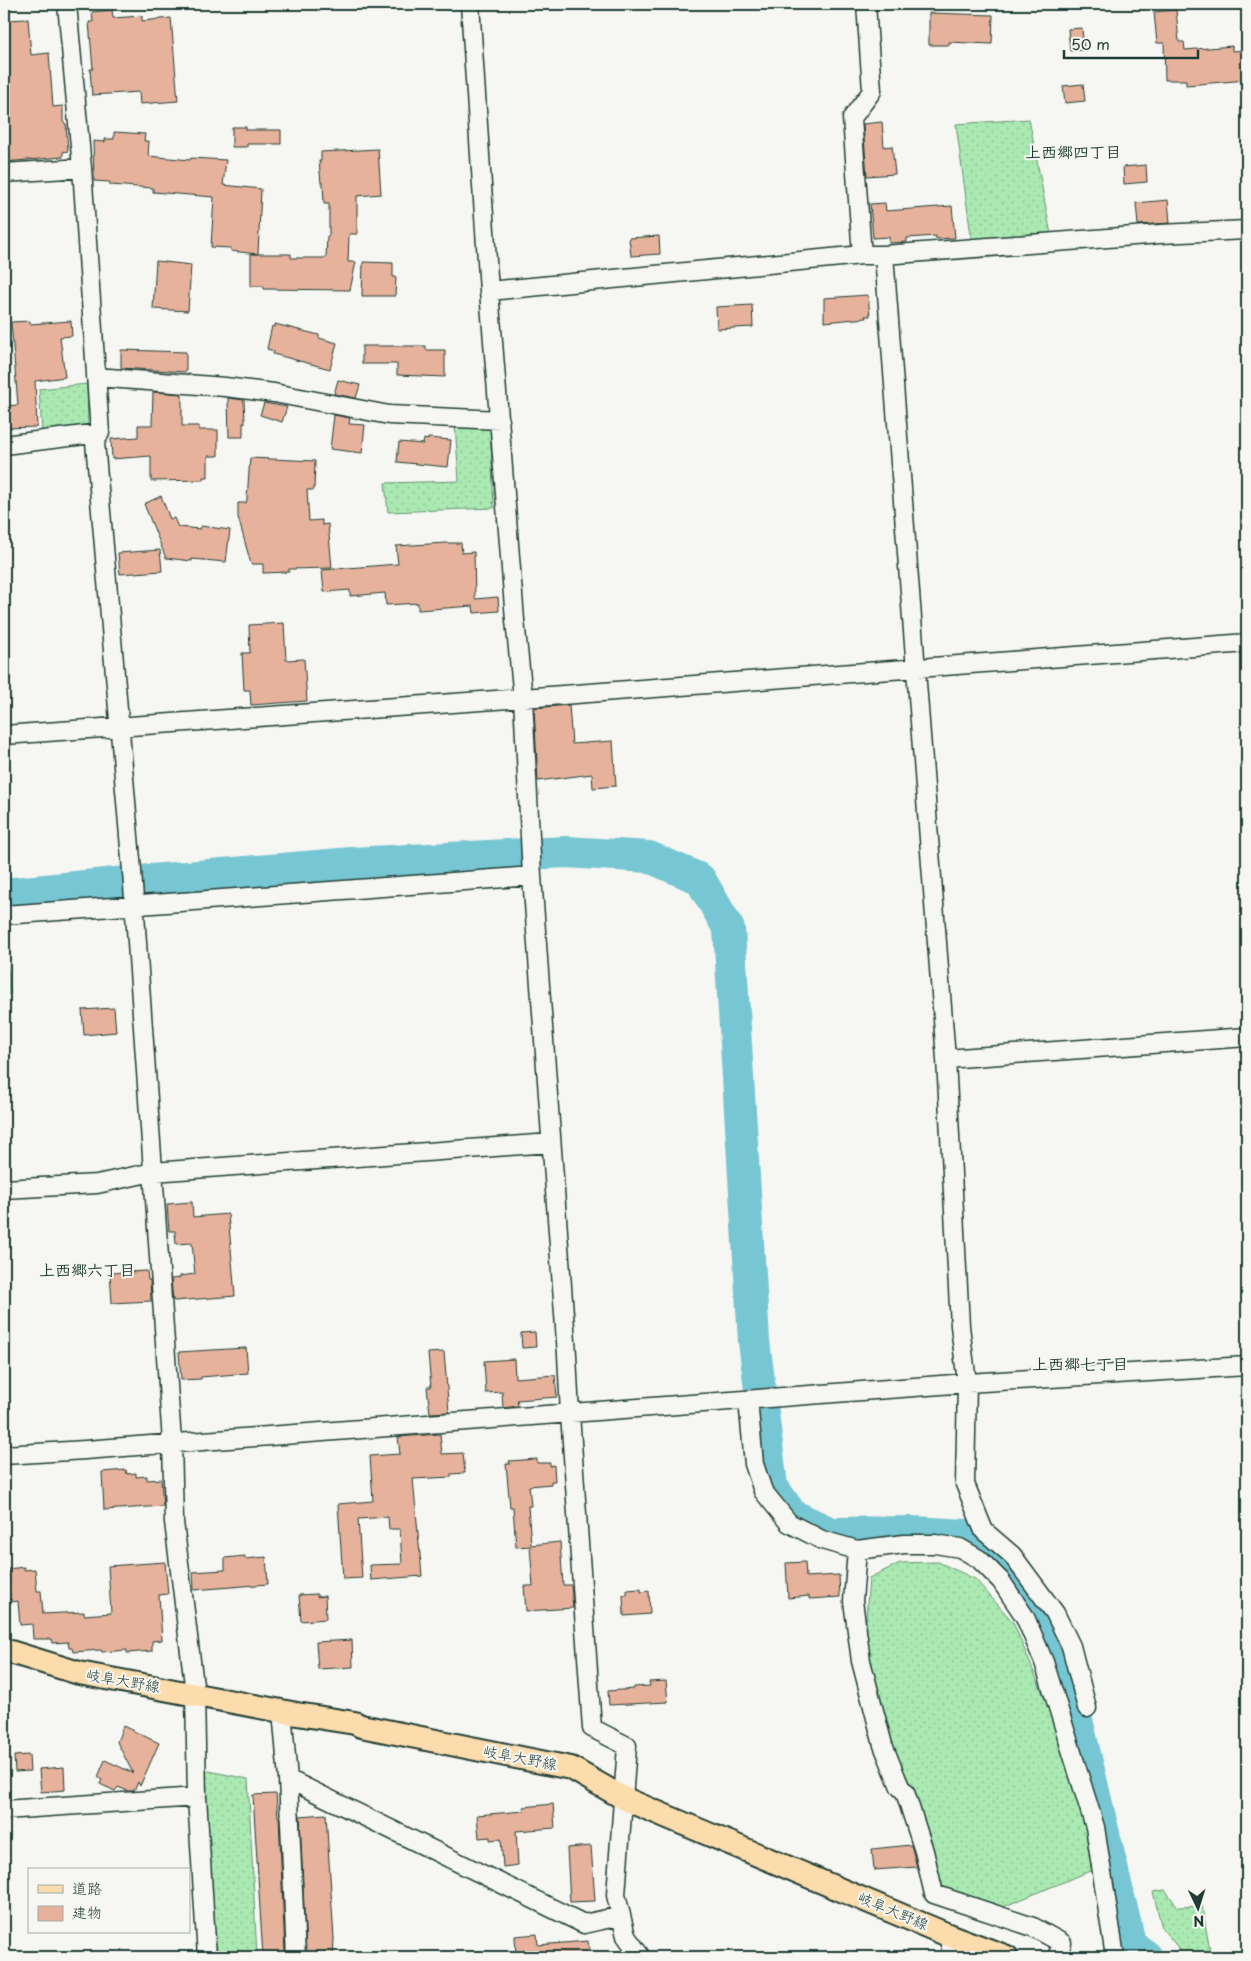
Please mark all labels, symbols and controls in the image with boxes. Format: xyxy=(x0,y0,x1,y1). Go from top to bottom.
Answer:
scale bar xyxy=(1064,28,1197,60)
text: 50 m xyxy=(1071,32,1110,55)
district label: 上西郷四丁目 xyxy=(1025,139,1121,163)
district label: 上西郷六丁目 xyxy=(39,1257,135,1281)
district label: 上西郷七丁目 xyxy=(1032,1351,1128,1375)
street label: 岐阜大野線 xyxy=(84,1662,162,1697)
street label: 岐阜大野線 xyxy=(481,1738,559,1775)
legend xyxy=(28,1868,190,1934)
text: 道路 xyxy=(72,1876,102,1899)
street label: 岐阜大野線 xyxy=(855,1884,933,1935)
north arrow xyxy=(1174,1884,1224,1934)
text: 建物 xyxy=(72,1900,102,1923)
text: N xyxy=(1193,1911,1205,1932)

